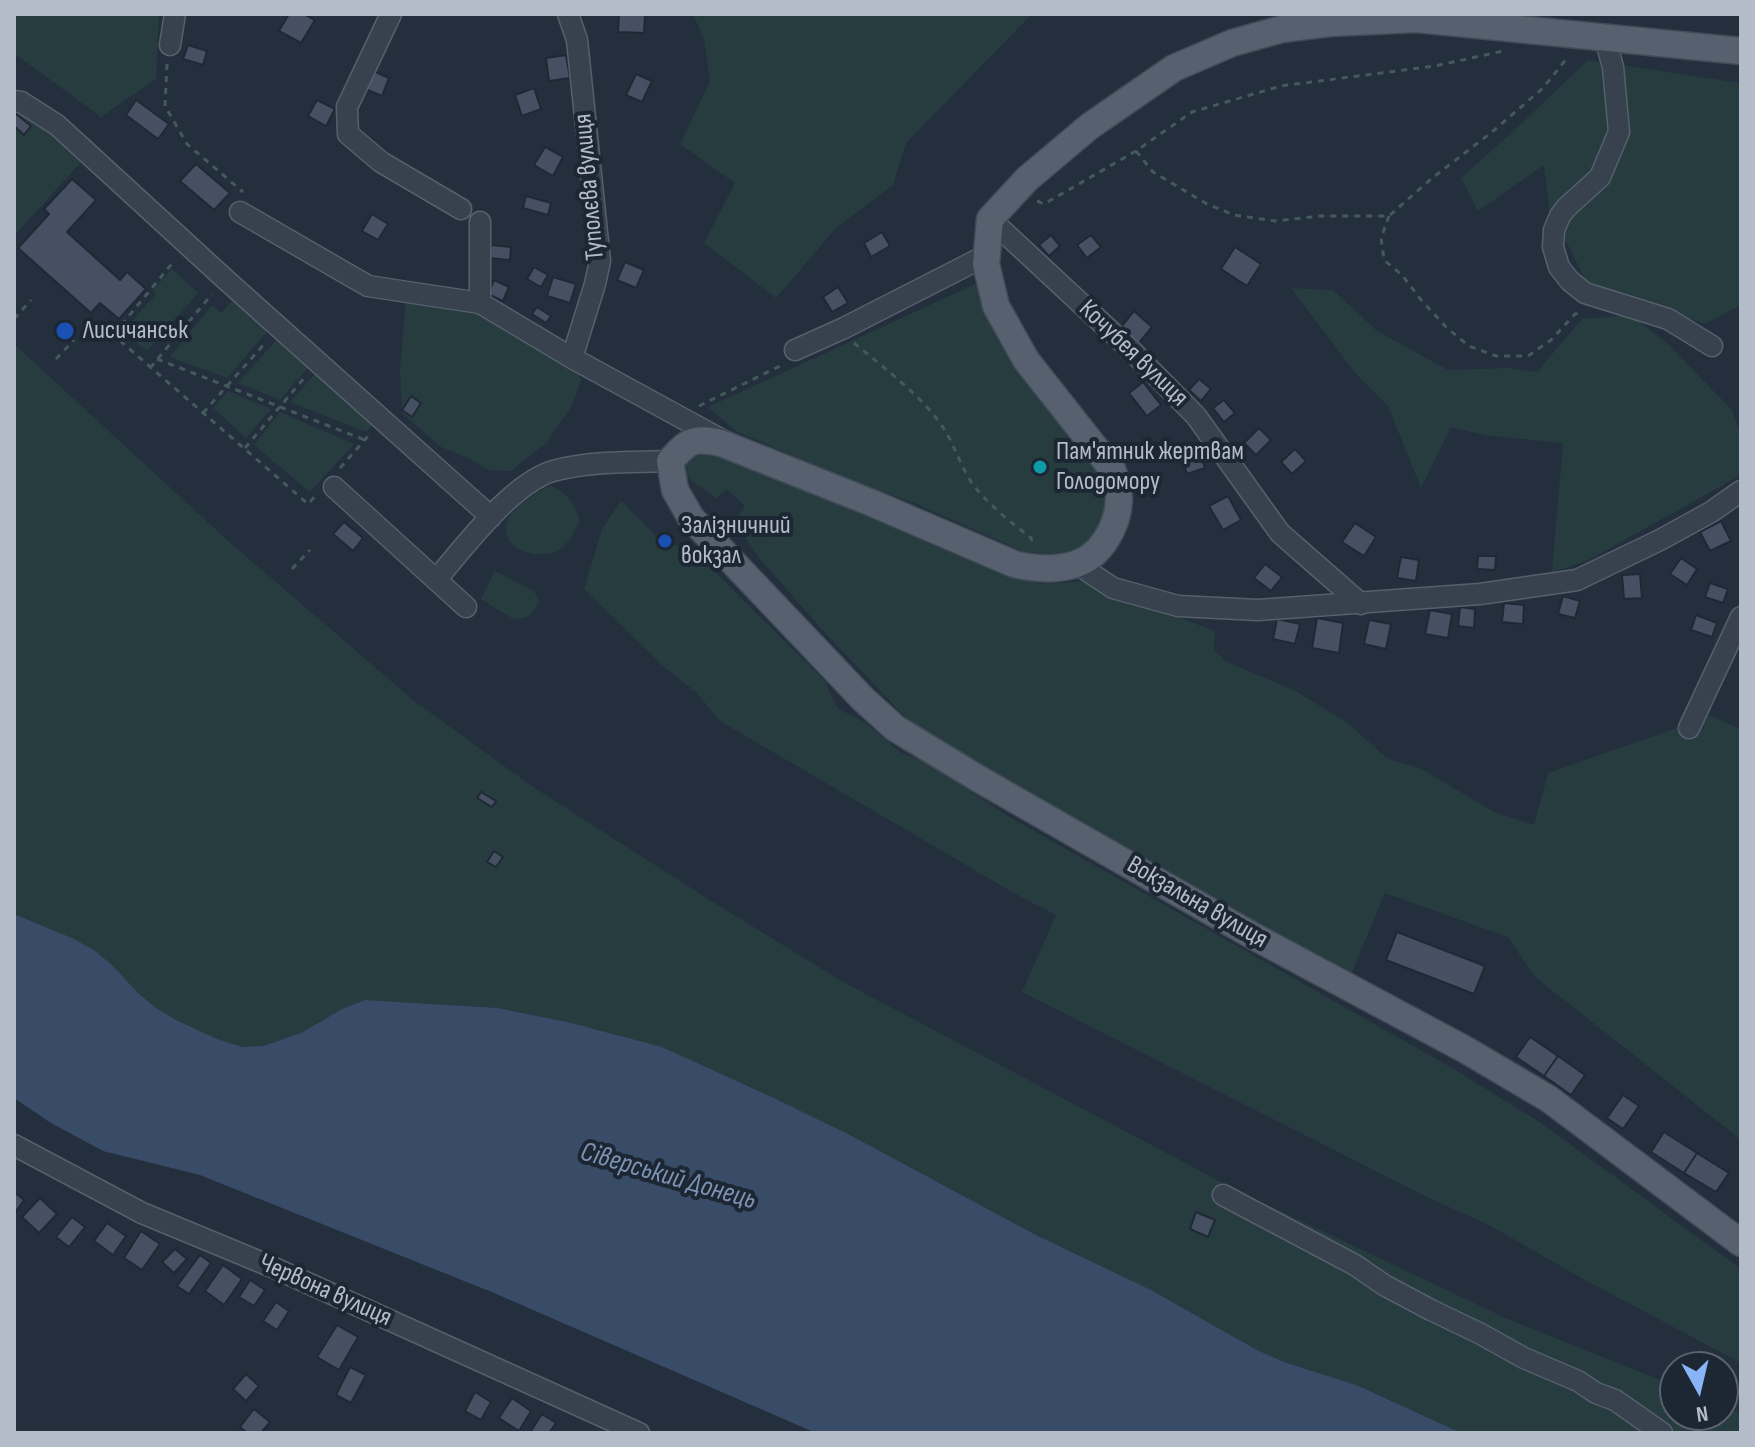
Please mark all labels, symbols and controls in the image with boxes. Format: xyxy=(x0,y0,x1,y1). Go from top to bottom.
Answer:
street label: Туполєва вулиця xyxy=(568,112,612,262)
street label: Кочубея вулиця xyxy=(1072,294,1194,414)
place label: Лисичанськ xyxy=(83,315,188,347)
marker: Лисичанськ xyxy=(54,320,76,342)
place label: Пам'ятник жертвам Голодомору xyxy=(1056,436,1244,498)
marker: Пам'ятник жертвам Голодомору xyxy=(1031,458,1049,476)
place label: Залізничний вокзал xyxy=(681,510,791,572)
marker: Залізничний вокзал xyxy=(656,532,674,550)
street label: Вокзальна вулиця xyxy=(1121,850,1273,956)
water label: Сіверський Донець xyxy=(576,1136,760,1218)
street label: Червона вулиця xyxy=(254,1248,396,1334)
north arrow xyxy=(1659,1351,1739,1431)
text: N xyxy=(1694,1399,1710,1427)

